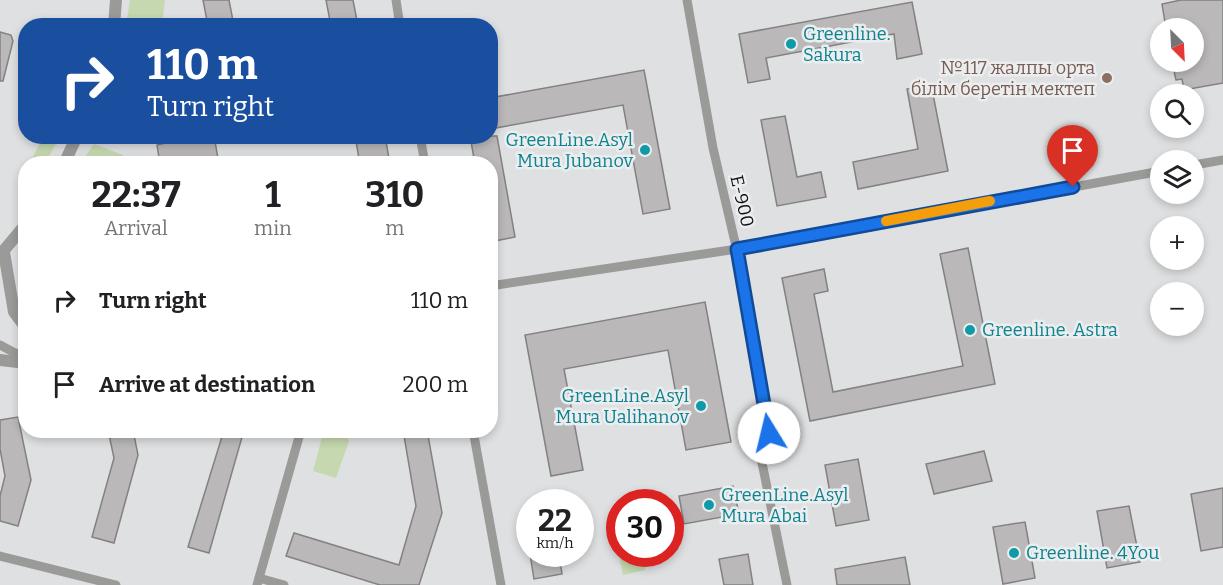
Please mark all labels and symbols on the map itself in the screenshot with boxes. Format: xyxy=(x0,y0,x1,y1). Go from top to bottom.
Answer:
north arrow xyxy=(1150,18,1204,72)
place label: Greenline. Sakura xyxy=(803,23,891,66)
marker: Greenline. Sakura xyxy=(784,37,798,51)
place label: №117 жалпы орта білім беретін мектеп xyxy=(911,57,1095,100)
marker: №117 жалпы орта білім беретін мектеп xyxy=(1100,71,1114,85)
pin xyxy=(1047,125,1098,187)
place label: GreenLine.Asyl Mura Jubanov xyxy=(506,129,633,172)
marker: GreenLine.Asyl Mura Jubanov xyxy=(638,143,652,157)
street label: E-900 xyxy=(725,173,759,229)
place label: Greenline. Astra xyxy=(982,319,1118,341)
marker: Greenline. Astra xyxy=(963,323,977,337)
place label: GreenLine.Asyl Mura Ualihanov xyxy=(556,385,690,428)
marker: GreenLine.Asyl Mura Ualihanov xyxy=(694,399,708,413)
position arrow xyxy=(737,401,801,465)
place label: GreenLine.Asyl Mura Abai xyxy=(721,484,848,527)
speed limit sign: 30 xyxy=(606,489,684,567)
marker: GreenLine.Asyl Mura Abai xyxy=(702,498,716,512)
place label: Greenline. 4You xyxy=(1026,542,1159,564)
marker: Greenline. 4You xyxy=(1007,546,1021,560)

